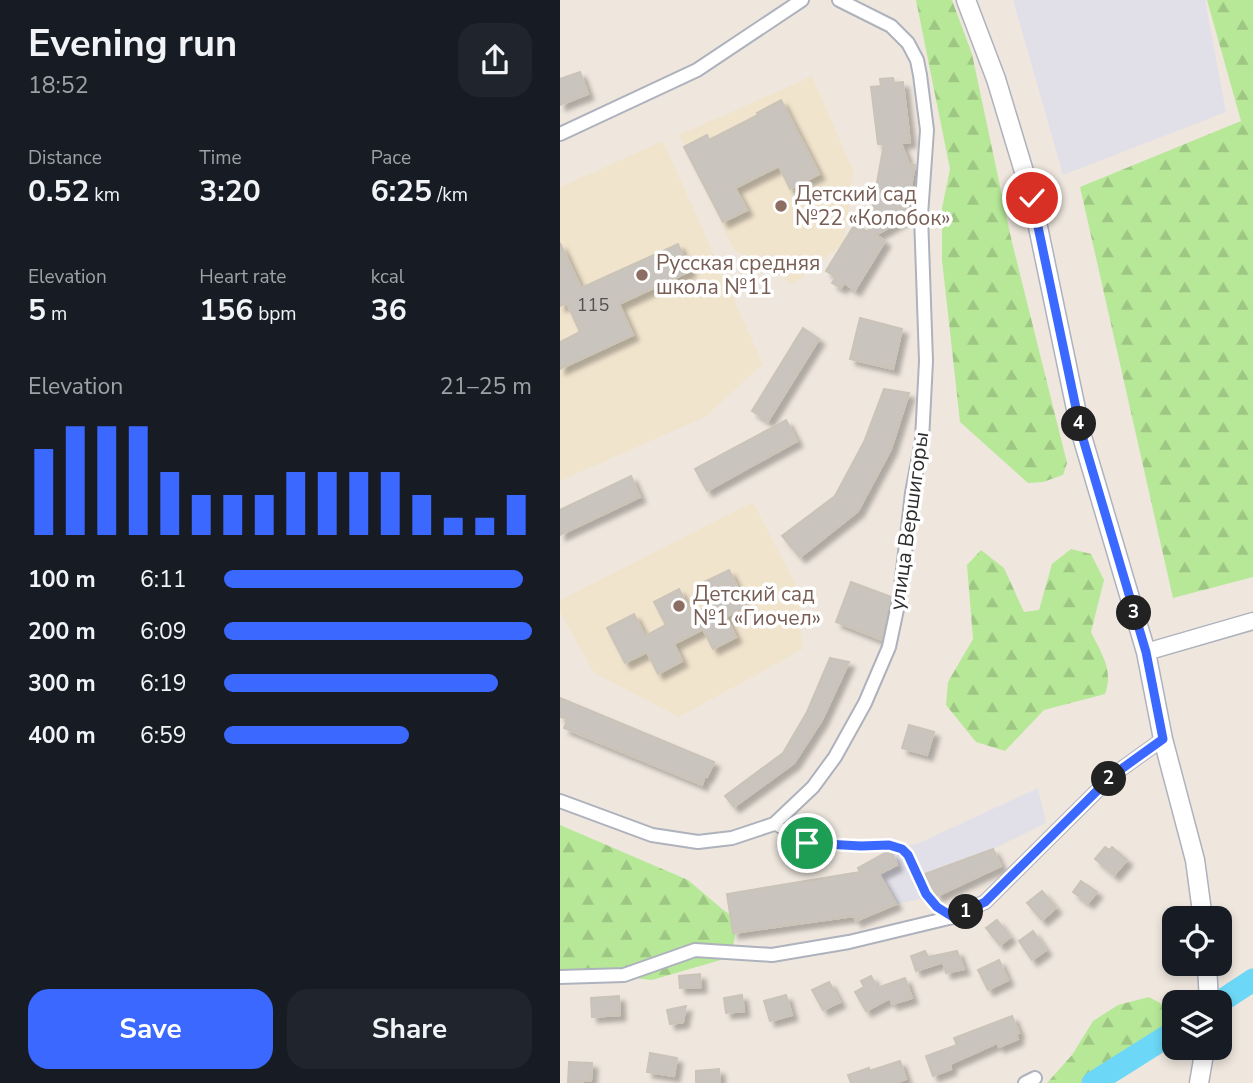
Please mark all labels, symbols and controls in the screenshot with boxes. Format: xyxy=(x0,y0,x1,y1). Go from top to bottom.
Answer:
text: Evening run xyxy=(28,18,237,69)
button: share xyxy=(458,23,532,97)
text: 18:52 xyxy=(28,70,88,101)
text: Distance xyxy=(28,145,102,171)
text: Time xyxy=(199,145,242,171)
text: Pace xyxy=(371,145,411,171)
pin xyxy=(1002,168,1062,228)
text: 0.52 xyxy=(28,171,89,212)
text: 3:20 xyxy=(199,171,261,212)
text: 6:25 xyxy=(371,171,432,212)
icon: check xyxy=(1013,179,1051,217)
place label: Детский сад №22 «Колобок» xyxy=(795,180,951,232)
text: km xyxy=(89,182,120,208)
text: /km xyxy=(432,182,468,208)
marker: Детский сад №22 «Колобок» xyxy=(773,198,789,214)
place label: Русская средняя школа №11 xyxy=(656,249,820,301)
text: Elevation xyxy=(28,264,107,290)
text: Heart rate xyxy=(199,264,286,290)
text: kcal xyxy=(371,264,404,290)
marker: Русская средняя школа №11 xyxy=(634,267,650,283)
text: 5 xyxy=(28,290,46,331)
text: 156 xyxy=(199,290,253,331)
text: 36 xyxy=(371,290,407,331)
house number: 115 xyxy=(577,293,609,317)
text: m xyxy=(46,301,67,327)
text: bpm xyxy=(253,301,297,327)
text: Elevation xyxy=(28,371,123,402)
text: 21–25 m xyxy=(440,371,532,402)
pin: 4 xyxy=(1062,406,1096,442)
text: 4 xyxy=(1073,410,1084,436)
street label: улица Вершигоры xyxy=(883,430,935,612)
text: 100 m xyxy=(28,564,96,595)
text: 6:11 xyxy=(140,564,187,595)
place label: Детский сад №1 «Гиочел» xyxy=(693,580,821,632)
pin: 3 xyxy=(1116,596,1152,630)
marker: Детский сад №1 «Гиочел» xyxy=(671,598,687,614)
text: 3 xyxy=(1128,599,1139,625)
text: 200 m xyxy=(28,616,96,647)
text: 6:09 xyxy=(140,616,187,647)
text: 300 m xyxy=(28,668,96,699)
text: 6:19 xyxy=(140,668,187,699)
text: 400 m xyxy=(28,720,96,751)
text: 6:59 xyxy=(140,720,187,751)
pin: 2 xyxy=(1092,762,1126,796)
text: 2 xyxy=(1103,765,1114,791)
pin xyxy=(777,813,837,873)
icon: arrive xyxy=(788,824,826,862)
pin: 1 xyxy=(948,894,984,930)
text: 1 xyxy=(960,898,971,924)
map controls xyxy=(1162,906,1232,1060)
button: locate xyxy=(1162,906,1232,976)
button: Save xyxy=(28,989,273,1069)
button: Share xyxy=(287,989,532,1069)
button: layers xyxy=(1162,990,1232,1060)

